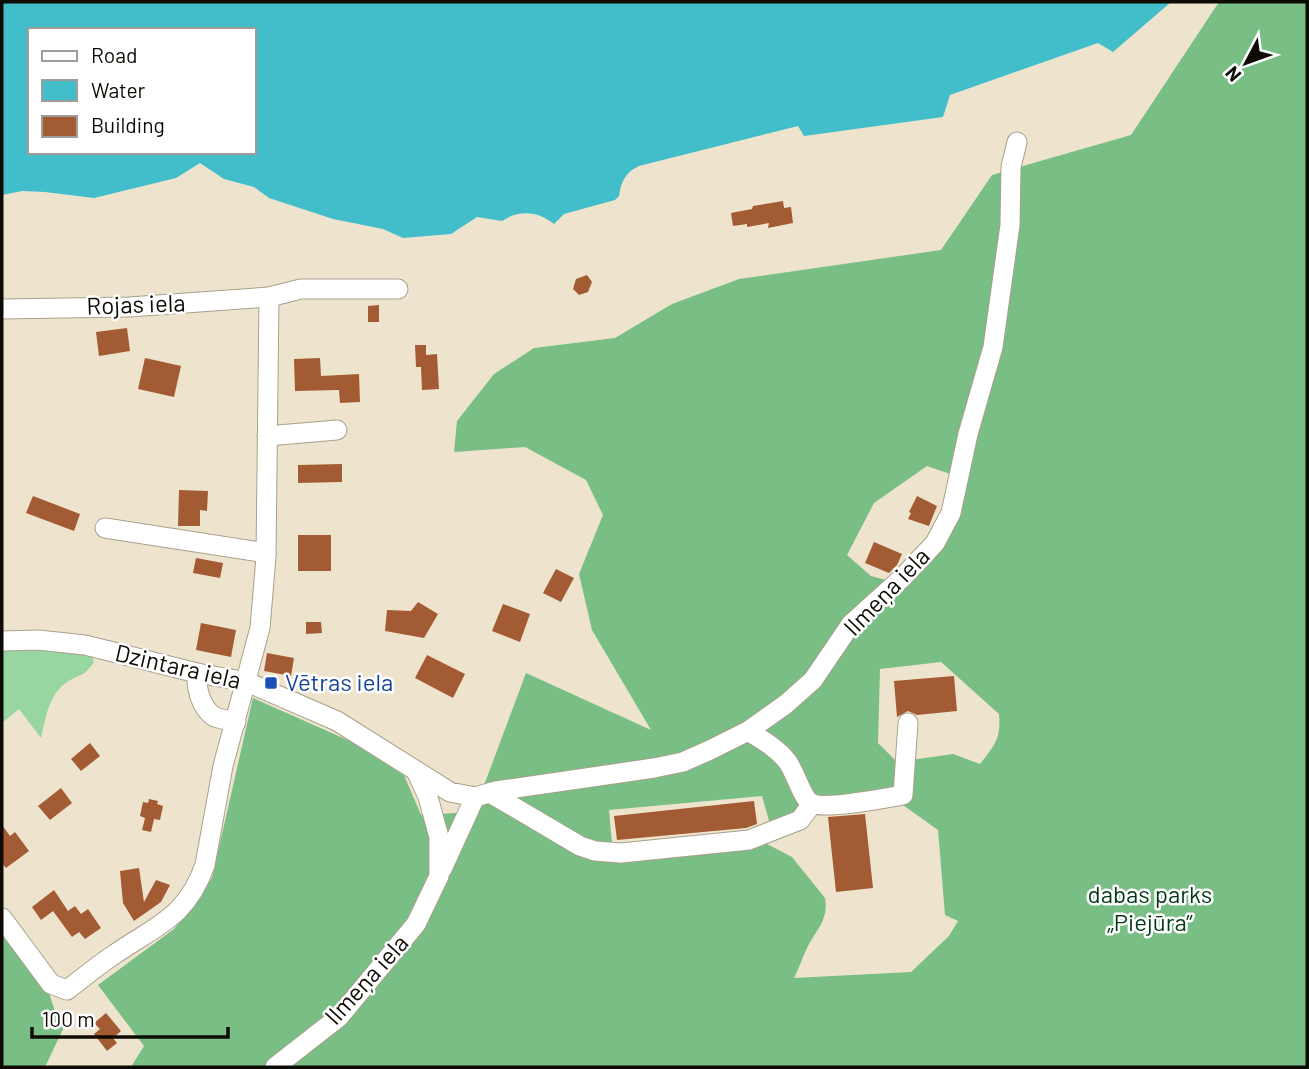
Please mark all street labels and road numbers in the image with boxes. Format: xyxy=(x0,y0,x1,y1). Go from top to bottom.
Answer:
street label: Rojas iela xyxy=(86,287,186,320)
street label: Ilmeņa iela xyxy=(837,541,935,641)
street label: Dzintara iela xyxy=(113,637,244,694)
street label: Ilmeņa iela xyxy=(318,928,414,1030)

